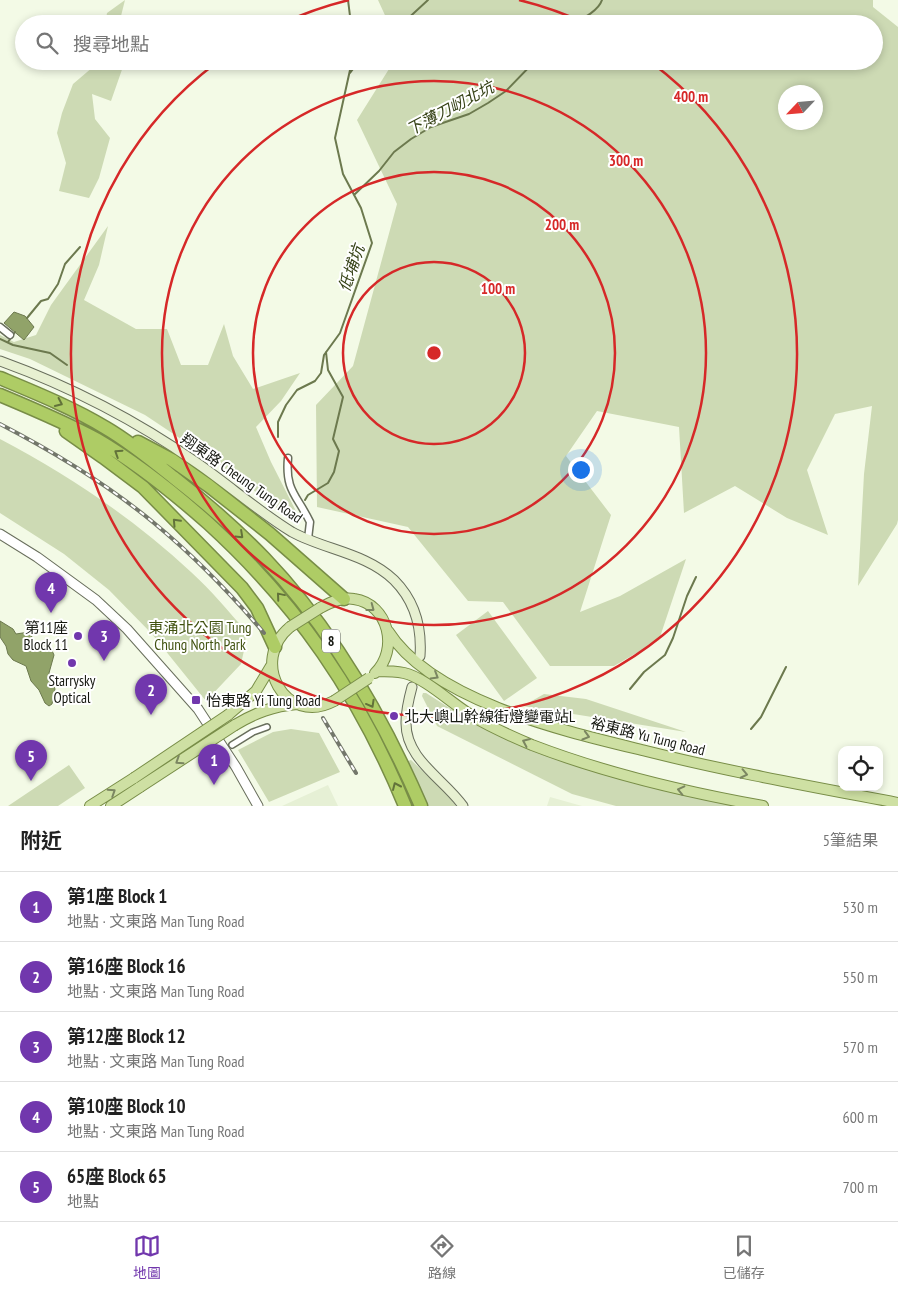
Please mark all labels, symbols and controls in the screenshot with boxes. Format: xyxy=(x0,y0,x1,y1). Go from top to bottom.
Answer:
search box xyxy=(15,15,883,70)
icon: search xyxy=(33,29,61,57)
text: 搜尋地點 xyxy=(73,32,149,56)
water label: 下薄刀屻北坑 xyxy=(403,76,499,139)
north arrow xyxy=(778,85,823,130)
text: 400 m xyxy=(674,87,708,106)
text: 300 m xyxy=(609,151,643,170)
text: 200 m xyxy=(545,215,579,234)
water label: 低埔坑 xyxy=(334,240,369,294)
text: 100 m xyxy=(481,279,515,298)
centre of rings xyxy=(425,344,443,362)
one-way arrow xyxy=(54,397,63,408)
street label: 翔東路 Cheung Tung Road xyxy=(178,429,306,527)
one-way arrow xyxy=(114,449,123,459)
your location xyxy=(568,457,594,483)
one-way arrow xyxy=(173,518,182,527)
one-way arrow xyxy=(235,529,244,538)
pin: 4 xyxy=(35,572,67,613)
one-way arrow xyxy=(277,593,286,602)
one-way arrow xyxy=(365,602,374,610)
place label: 第11座 Block 11 xyxy=(23,618,68,654)
park label: 東涌北公園 Tung Chung North Park xyxy=(148,618,252,654)
pin: 3 xyxy=(88,620,120,661)
marker: 第11座 Block 11 xyxy=(72,630,84,642)
road number: 8 xyxy=(322,630,340,652)
marker: Starrysky Optical xyxy=(66,657,78,669)
one-way arrow xyxy=(430,669,439,679)
place label: Starrysky Optical xyxy=(49,671,96,707)
pin: 2 xyxy=(135,674,167,715)
place label: 怡東路 Yi Tung Road xyxy=(206,691,321,710)
marker: 怡東路 Yi Tung Road xyxy=(190,694,202,706)
one-way arrow xyxy=(364,699,374,708)
place label: 北大嶼山幹線街燈變電站L xyxy=(404,707,576,726)
marker: 北大嶼山幹線街燈變電站L xyxy=(388,710,400,722)
street label: 裕東路 Yu Tung Road xyxy=(589,713,707,759)
one-way arrow xyxy=(581,730,589,740)
one-way arrow xyxy=(522,737,531,748)
pin: 5 xyxy=(15,740,47,781)
pin: 1 xyxy=(198,744,230,785)
map controls xyxy=(838,746,883,791)
button: locate xyxy=(838,746,883,791)
one-way arrow xyxy=(176,755,185,765)
one-way arrow xyxy=(739,768,748,779)
one-way arrow xyxy=(392,782,403,791)
one-way arrow xyxy=(677,785,686,796)
one-way arrow xyxy=(107,789,116,798)
text: 附近 xyxy=(20,827,62,854)
text: 5筆結果 xyxy=(823,830,878,850)
text: 第1座 Block 1 xyxy=(67,884,167,908)
text: 1 xyxy=(32,897,40,917)
text: 530 m xyxy=(843,897,878,917)
text: 地點 · 文東路 Man Tung Road xyxy=(67,911,245,931)
text: 第16座 Block 16 xyxy=(67,954,186,978)
text: 2 xyxy=(32,967,40,987)
text: 550 m xyxy=(843,967,878,987)
text: 地點 · 文東路 Man Tung Road xyxy=(67,981,245,1001)
text: 第12座 Block 12 xyxy=(67,1024,186,1048)
text: 3 xyxy=(32,1037,40,1057)
text: 570 m xyxy=(843,1037,878,1057)
text: 地點 · 文東路 Man Tung Road xyxy=(67,1051,245,1071)
text: 第10座 Block 10 xyxy=(67,1094,186,1118)
text: 4 xyxy=(32,1107,40,1127)
text: 600 m xyxy=(843,1107,878,1127)
text: 地點 · 文東路 Man Tung Road xyxy=(67,1121,245,1141)
text: 65座 Block 65 xyxy=(67,1164,167,1188)
text: 5 xyxy=(32,1177,40,1197)
text: 700 m xyxy=(843,1177,878,1197)
text: 地點 xyxy=(67,1191,99,1211)
tab: 地圖 xyxy=(133,1232,161,1282)
tab: 路線 xyxy=(428,1232,456,1282)
tab: 已儲存 xyxy=(723,1232,765,1282)

